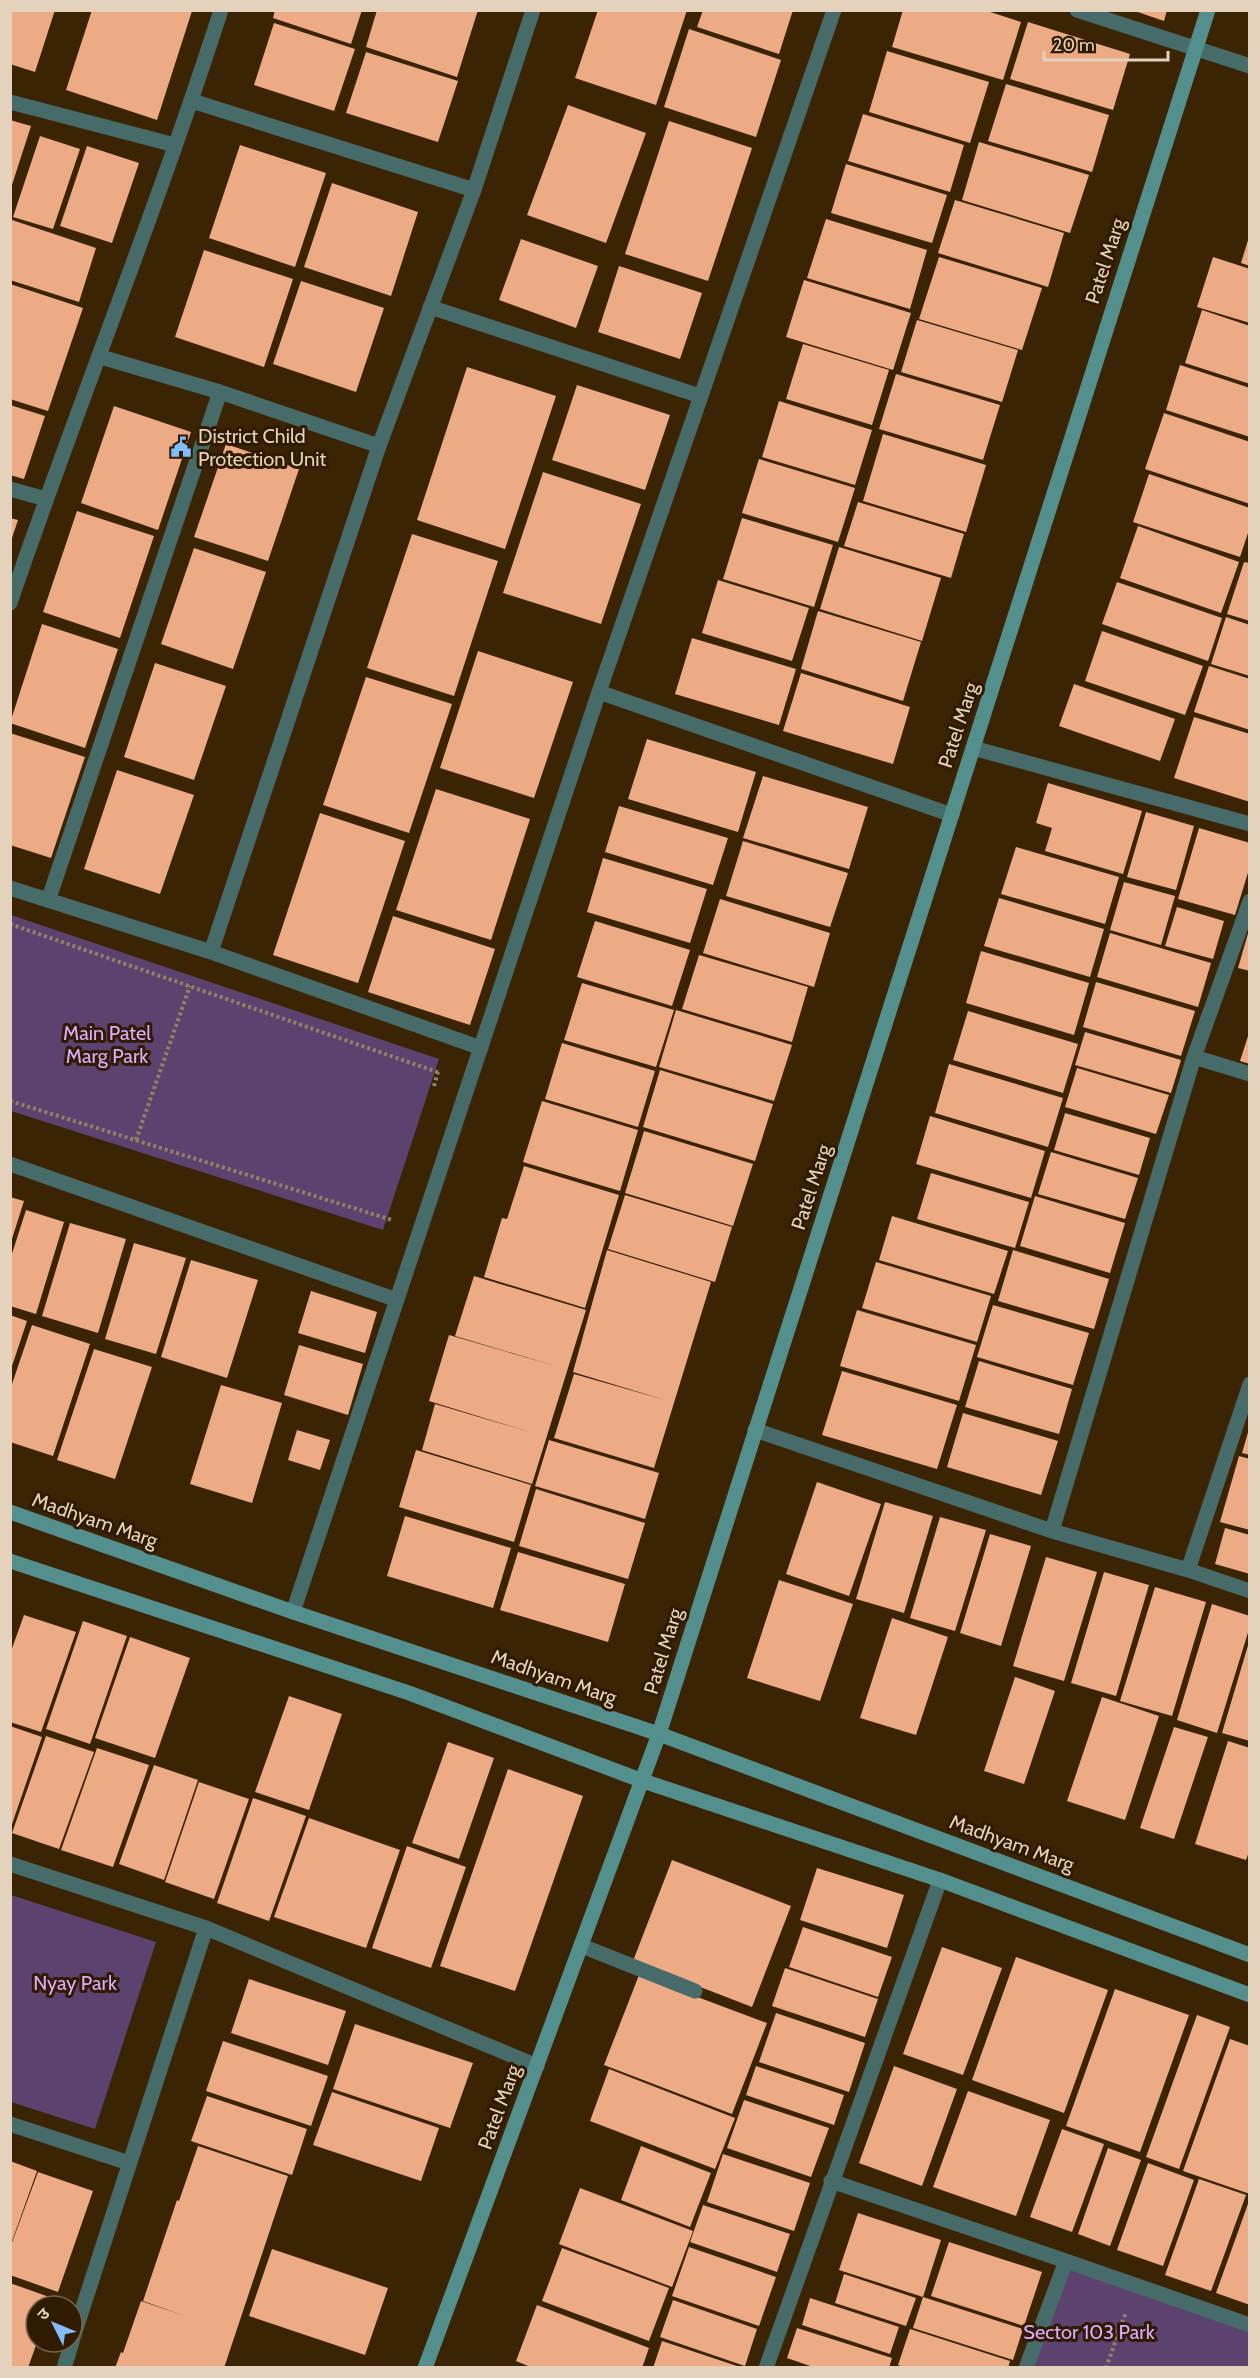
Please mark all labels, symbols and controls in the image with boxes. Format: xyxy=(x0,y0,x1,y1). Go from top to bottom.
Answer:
scale bar xyxy=(1044,24,1168,62)
text: 20 m xyxy=(1053,34,1095,56)
street label: Patel Marg xyxy=(1080,214,1130,307)
place label: District Child Protection Unit xyxy=(198,424,326,471)
public building icon: District Child Protection Unit xyxy=(169,435,193,459)
street label: Patel Marg xyxy=(933,678,983,771)
park label: Main Patel Marg Park xyxy=(63,1021,151,1068)
street label: Patel Marg xyxy=(786,1140,836,1233)
street label: Madhyam Marg xyxy=(29,1487,162,1553)
street label: Patel Marg xyxy=(639,1604,688,1697)
street label: Madhyam Marg xyxy=(488,1644,621,1710)
street label: Madhyam Marg xyxy=(946,1809,1079,1877)
park label: Nyay Park xyxy=(33,1971,117,1995)
street label: Patel Marg xyxy=(473,2060,526,2153)
north arrow xyxy=(24,2294,84,2354)
text: उ xyxy=(33,2304,54,2324)
park label: Sector 103 Park xyxy=(1023,2320,1155,2344)

